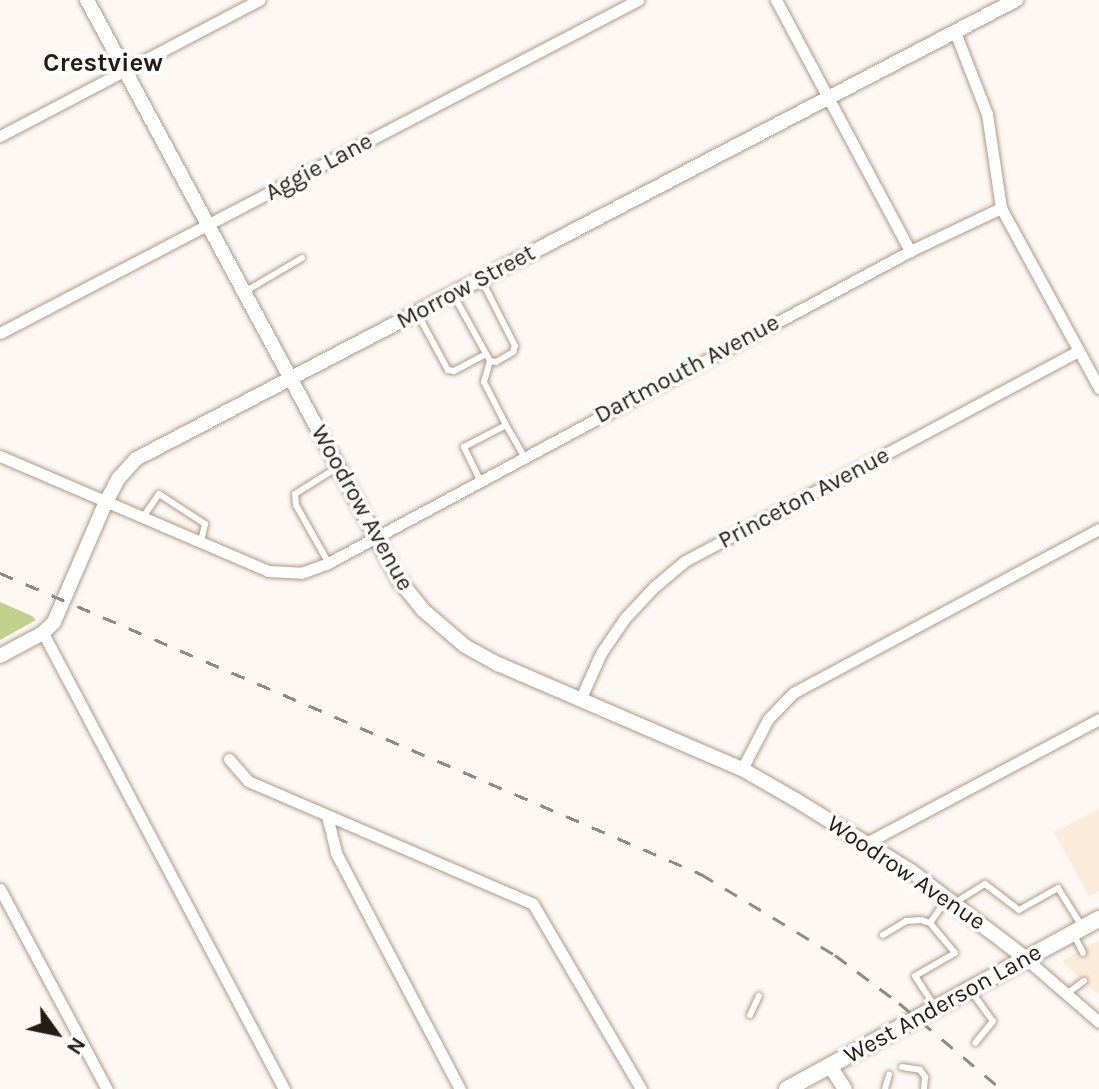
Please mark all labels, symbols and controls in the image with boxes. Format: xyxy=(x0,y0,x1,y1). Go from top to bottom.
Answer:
district label: Crestview xyxy=(43,47,163,79)
street label: Aggie Lane xyxy=(260,127,378,207)
street label: Morrow Street xyxy=(392,238,540,336)
street label: Dartmouth Avenue xyxy=(590,308,784,430)
street label: Woodrow Avenue xyxy=(305,420,419,596)
street label: Princeton Avenue xyxy=(714,441,894,555)
street label: Woodrow Avenue xyxy=(821,809,991,937)
street label: West Anderson Lane xyxy=(839,938,1047,1070)
north arrow xyxy=(16,993,96,1073)
text: N xyxy=(61,1032,91,1060)

